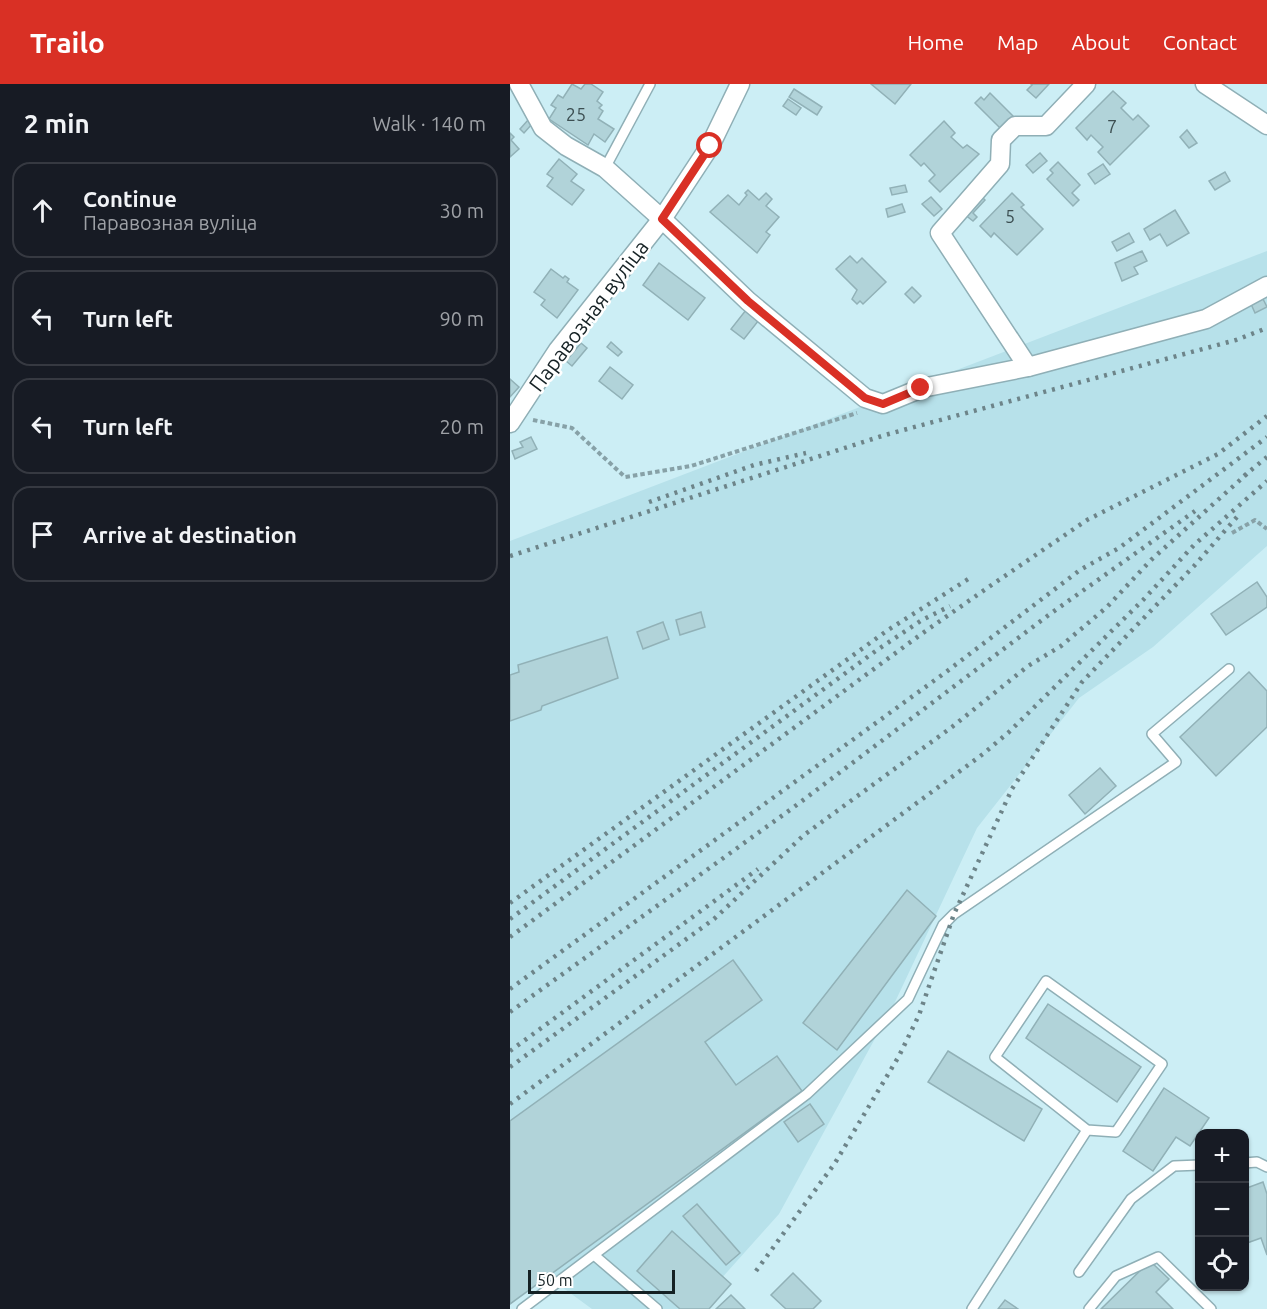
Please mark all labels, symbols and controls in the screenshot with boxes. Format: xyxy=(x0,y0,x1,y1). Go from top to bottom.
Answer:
text: Trailo xyxy=(30,27,105,58)
text: Home xyxy=(907,30,964,54)
text: Map xyxy=(997,30,1038,54)
text: About xyxy=(1071,30,1130,54)
text: Contact xyxy=(1163,30,1237,54)
house number: 25 xyxy=(566,104,586,124)
text: 2 min xyxy=(24,109,90,138)
text: Walk · 140 m xyxy=(373,112,486,135)
house number: 7 xyxy=(1107,116,1117,136)
route start xyxy=(696,132,722,158)
text: Continue xyxy=(83,186,177,211)
icon: ahead xyxy=(26,194,59,227)
text: 30 m xyxy=(440,199,484,222)
house number: 5 xyxy=(1005,206,1015,226)
text: Паравозная вуліца xyxy=(83,211,257,234)
street label: Паравозная вуліца xyxy=(524,235,653,396)
icon: left xyxy=(26,302,59,335)
text: Turn left xyxy=(83,306,173,331)
text: 90 m xyxy=(440,307,484,330)
route end xyxy=(907,374,933,400)
icon: left xyxy=(26,410,59,443)
text: Turn left xyxy=(83,414,173,439)
text: 20 m xyxy=(440,415,484,438)
icon: arrive xyxy=(26,518,59,551)
text: Arrive at destination xyxy=(83,522,297,547)
map controls xyxy=(1195,1129,1249,1291)
button: + xyxy=(1195,1129,1249,1183)
button: − xyxy=(1195,1183,1249,1237)
button: locate xyxy=(1195,1237,1249,1291)
scale bar xyxy=(528,1267,675,1294)
text: 50 m xyxy=(537,1271,573,1289)

